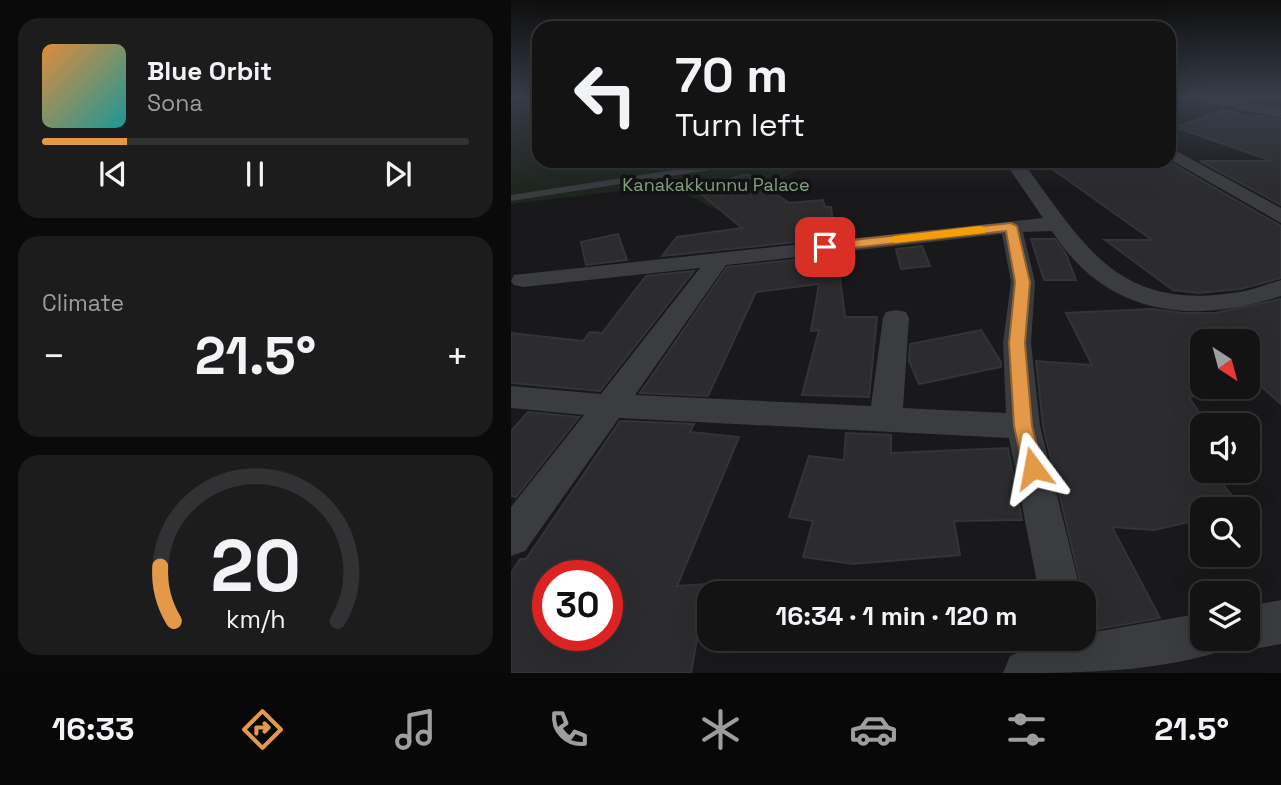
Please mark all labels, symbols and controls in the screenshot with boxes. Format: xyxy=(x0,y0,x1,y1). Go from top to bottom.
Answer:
text: 70 m xyxy=(675,44,788,106)
icon: left xyxy=(560,49,651,140)
text: Blue Orbit xyxy=(147,54,272,88)
text: Sona xyxy=(147,88,203,118)
text: Turn left xyxy=(675,105,805,145)
icon: previous xyxy=(94,155,132,193)
icon: pause xyxy=(236,155,274,193)
icon: next xyxy=(379,155,417,193)
park label: Kanakakkunnu Palace xyxy=(622,173,810,196)
pin xyxy=(795,217,855,277)
icon: arrive xyxy=(806,228,844,266)
text: Climate xyxy=(42,288,124,318)
text: 21.5° xyxy=(195,323,316,389)
north arrow xyxy=(1190,329,1260,399)
map controls xyxy=(1190,329,1260,651)
text: − xyxy=(42,332,66,380)
text: + xyxy=(445,332,469,380)
button: sound xyxy=(1190,413,1260,483)
position arrow xyxy=(996,431,1070,505)
button: search xyxy=(1190,497,1260,567)
text: 20 xyxy=(210,519,301,612)
speed limit sign: 30 xyxy=(532,560,623,651)
button: layers xyxy=(1190,581,1260,651)
text: 16:34 · 1 min · 120 m xyxy=(775,599,1018,633)
text: km/h xyxy=(226,603,285,635)
icon: directions xyxy=(238,705,287,754)
icon: music xyxy=(391,705,440,754)
icon: phone xyxy=(544,705,593,754)
icon: climate xyxy=(696,705,745,754)
icon: car xyxy=(849,705,898,754)
icon: filters xyxy=(1002,705,1051,754)
text: 16:33 xyxy=(52,709,135,749)
text: 21.5° xyxy=(1154,709,1229,749)

